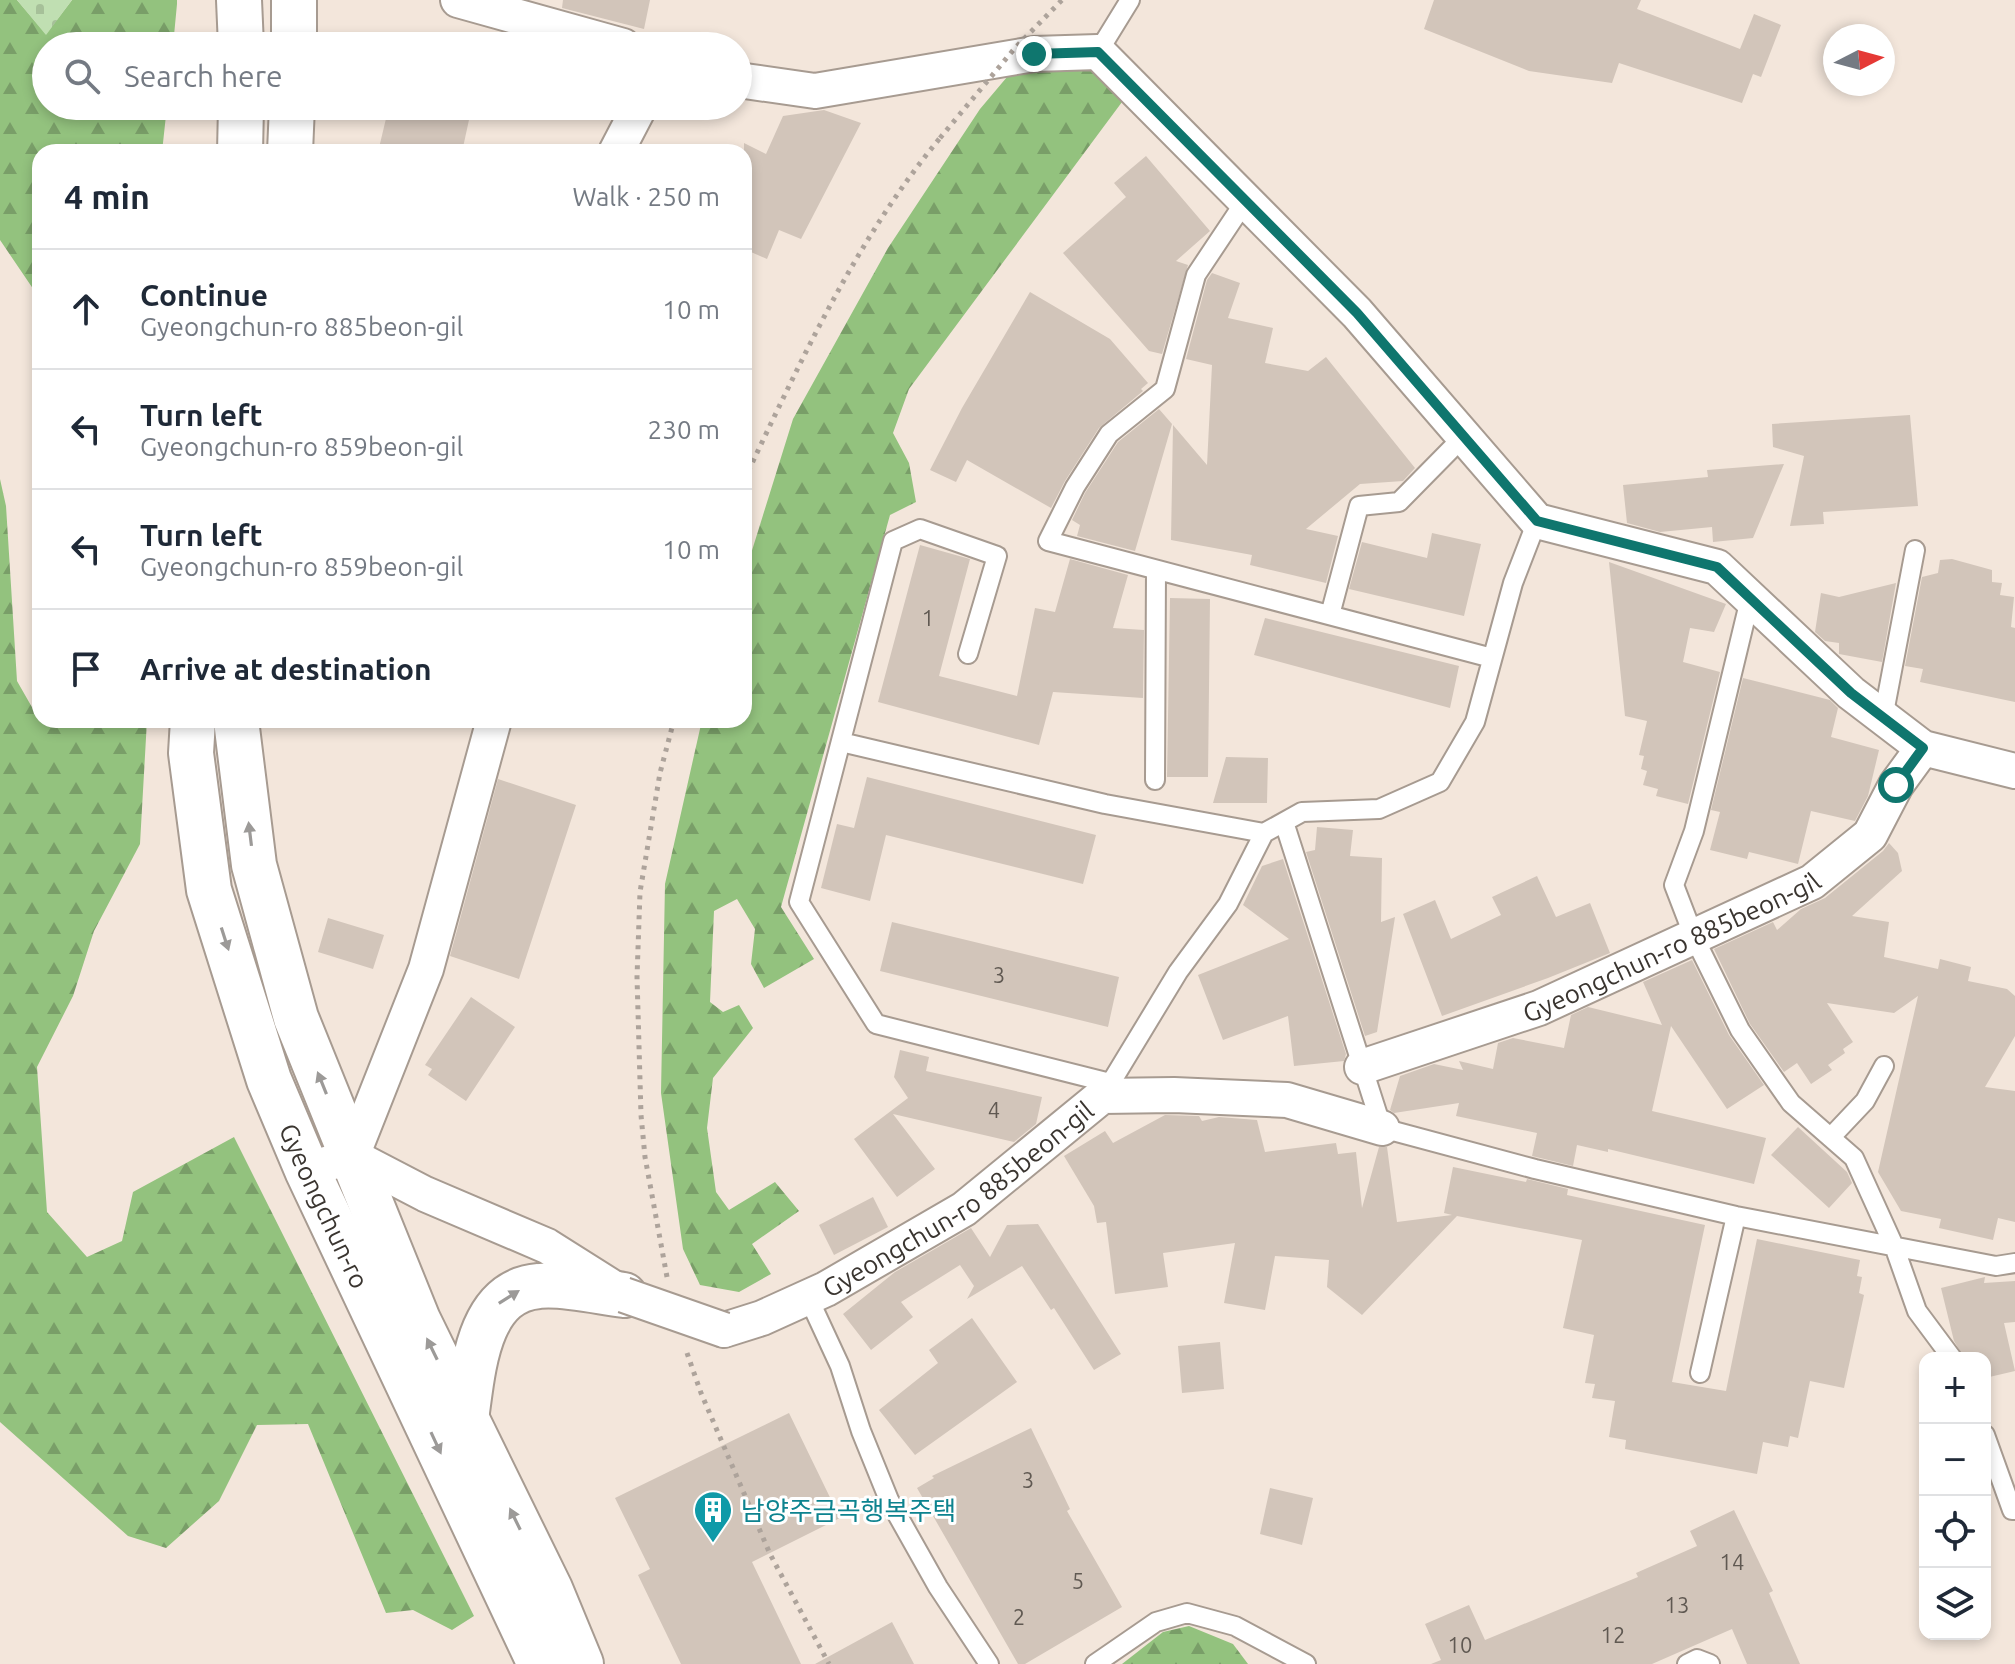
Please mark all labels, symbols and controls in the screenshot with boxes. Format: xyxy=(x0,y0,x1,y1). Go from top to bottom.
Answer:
north arrow xyxy=(1823,24,1895,96)
search box xyxy=(32,32,752,120)
route end xyxy=(1016,36,1052,72)
icon: search xyxy=(60,54,104,98)
text: Search here xyxy=(124,59,283,93)
text: 4 min xyxy=(64,177,150,215)
text: Walk · 250 m xyxy=(572,182,720,211)
text: Continue xyxy=(140,278,268,312)
icon: ahead xyxy=(64,287,108,331)
text: 10 m xyxy=(662,295,720,324)
text: Gyeongchun-ro 885beon-gil xyxy=(140,312,463,341)
text: Turn left xyxy=(140,398,262,432)
icon: left xyxy=(64,407,108,451)
text: 230 m xyxy=(648,415,720,444)
text: Gyeongchun-ro 859beon-gil xyxy=(140,432,463,461)
text: Turn left xyxy=(140,518,262,552)
icon: left xyxy=(64,527,108,571)
text: 10 m xyxy=(662,535,720,564)
text: Gyeongchun-ro 859beon-gil xyxy=(140,552,463,581)
house number: 1 xyxy=(922,605,934,630)
icon: arrive xyxy=(64,647,108,691)
text: Arrive at destination xyxy=(140,652,432,686)
route start xyxy=(1878,767,1914,803)
one-way arrow xyxy=(243,821,256,846)
street label: Gyeongchun-ro 885beon-gil xyxy=(1519,867,1826,1027)
one-way arrow xyxy=(219,928,231,952)
house number: 3 xyxy=(993,962,1005,987)
one-way arrow xyxy=(315,1071,328,1095)
street label: Gyeongchun-ro 885beon-gil xyxy=(817,1095,1099,1302)
house number: 4 xyxy=(988,1097,1000,1122)
street label: Gyeongchun-ro xyxy=(274,1119,375,1293)
one-way arrow xyxy=(498,1290,520,1304)
one-way arrow xyxy=(425,1337,439,1361)
map controls xyxy=(1919,1352,1991,1640)
button: + xyxy=(1919,1352,1991,1424)
button: − xyxy=(1919,1424,1991,1496)
one-way arrow xyxy=(429,1432,443,1455)
house number: 3 xyxy=(1022,1467,1034,1492)
building icon: 남양주금곡행복주택 xyxy=(692,1489,734,1544)
place label: 남양주금곡행복주택 xyxy=(741,1496,956,1525)
button: locate xyxy=(1919,1496,1991,1568)
one-way arrow xyxy=(508,1507,522,1530)
house number: 14 xyxy=(1720,1549,1744,1574)
house number: 5 xyxy=(1072,1568,1084,1593)
button: layers xyxy=(1919,1568,1991,1640)
house number: 13 xyxy=(1665,1592,1689,1617)
house number: 2 xyxy=(1013,1604,1025,1629)
house number: 12 xyxy=(1601,1622,1625,1647)
house number: 10 xyxy=(1448,1632,1472,1657)

